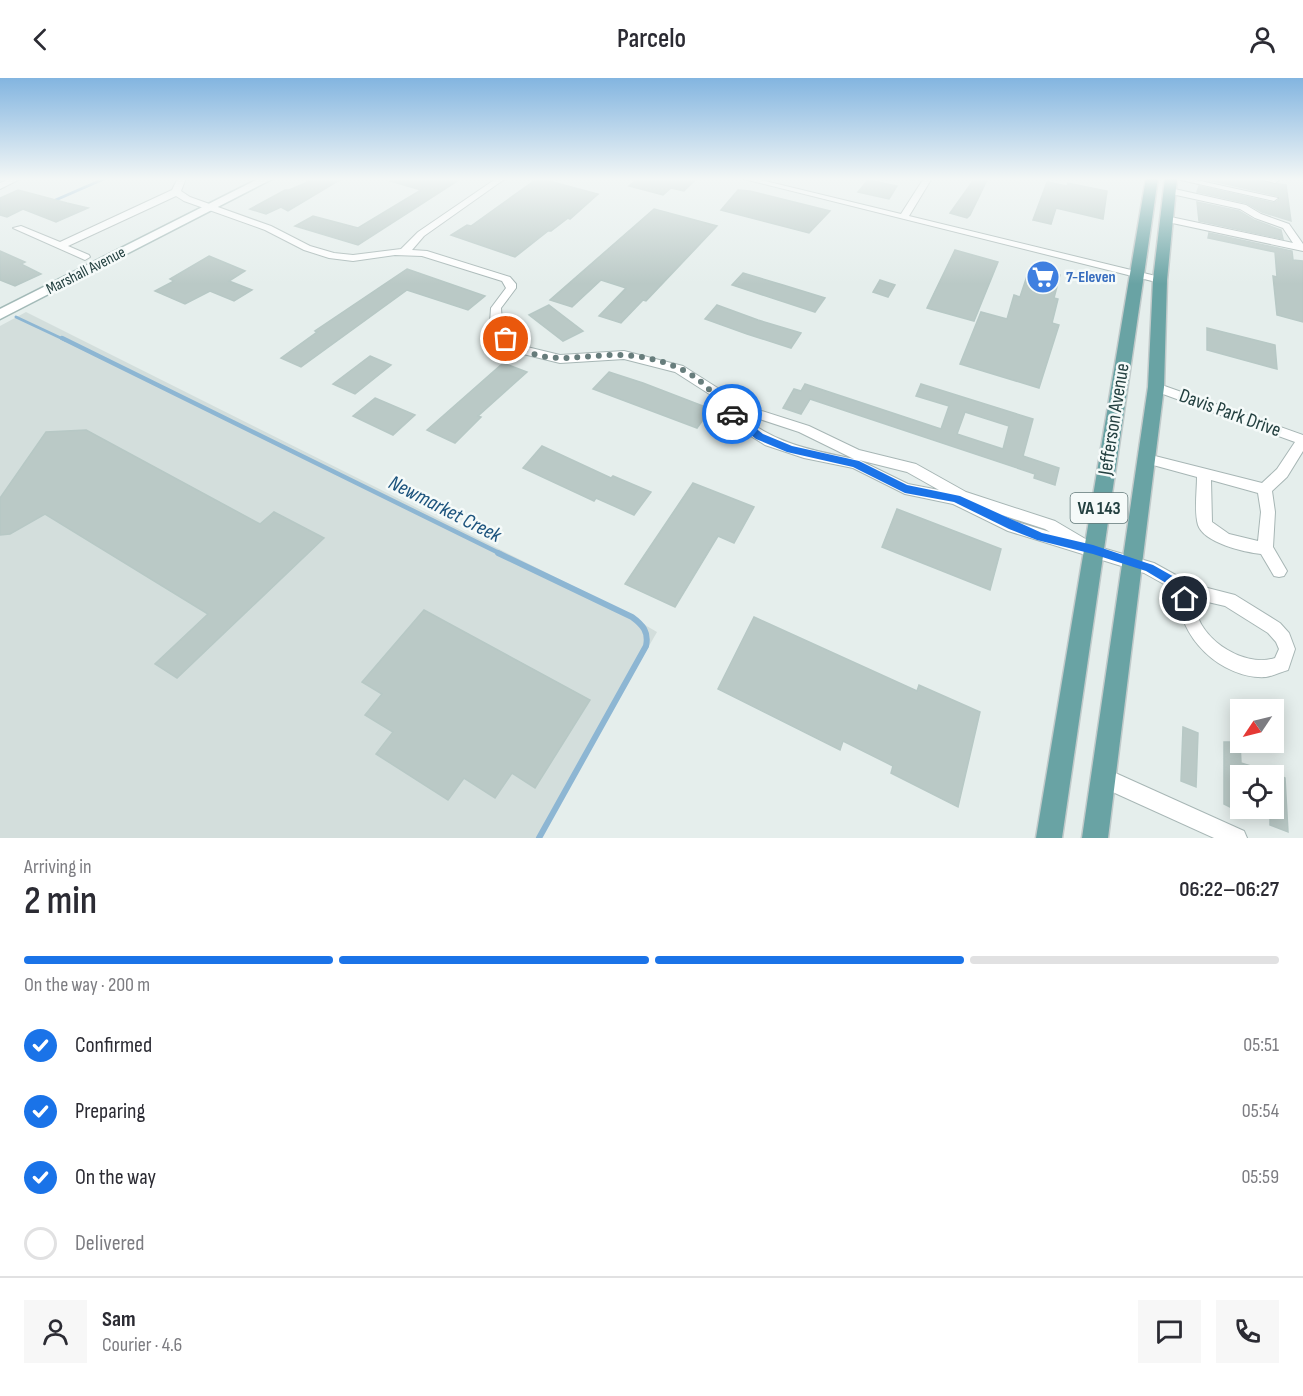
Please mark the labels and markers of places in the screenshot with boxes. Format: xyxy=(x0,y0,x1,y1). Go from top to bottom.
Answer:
supermarket icon: 7-Eleven xyxy=(1025,259,1061,295)
place label: 7-Eleven xyxy=(1066,268,1116,287)
pin xyxy=(480,313,531,364)
pin xyxy=(1159,573,1210,624)

